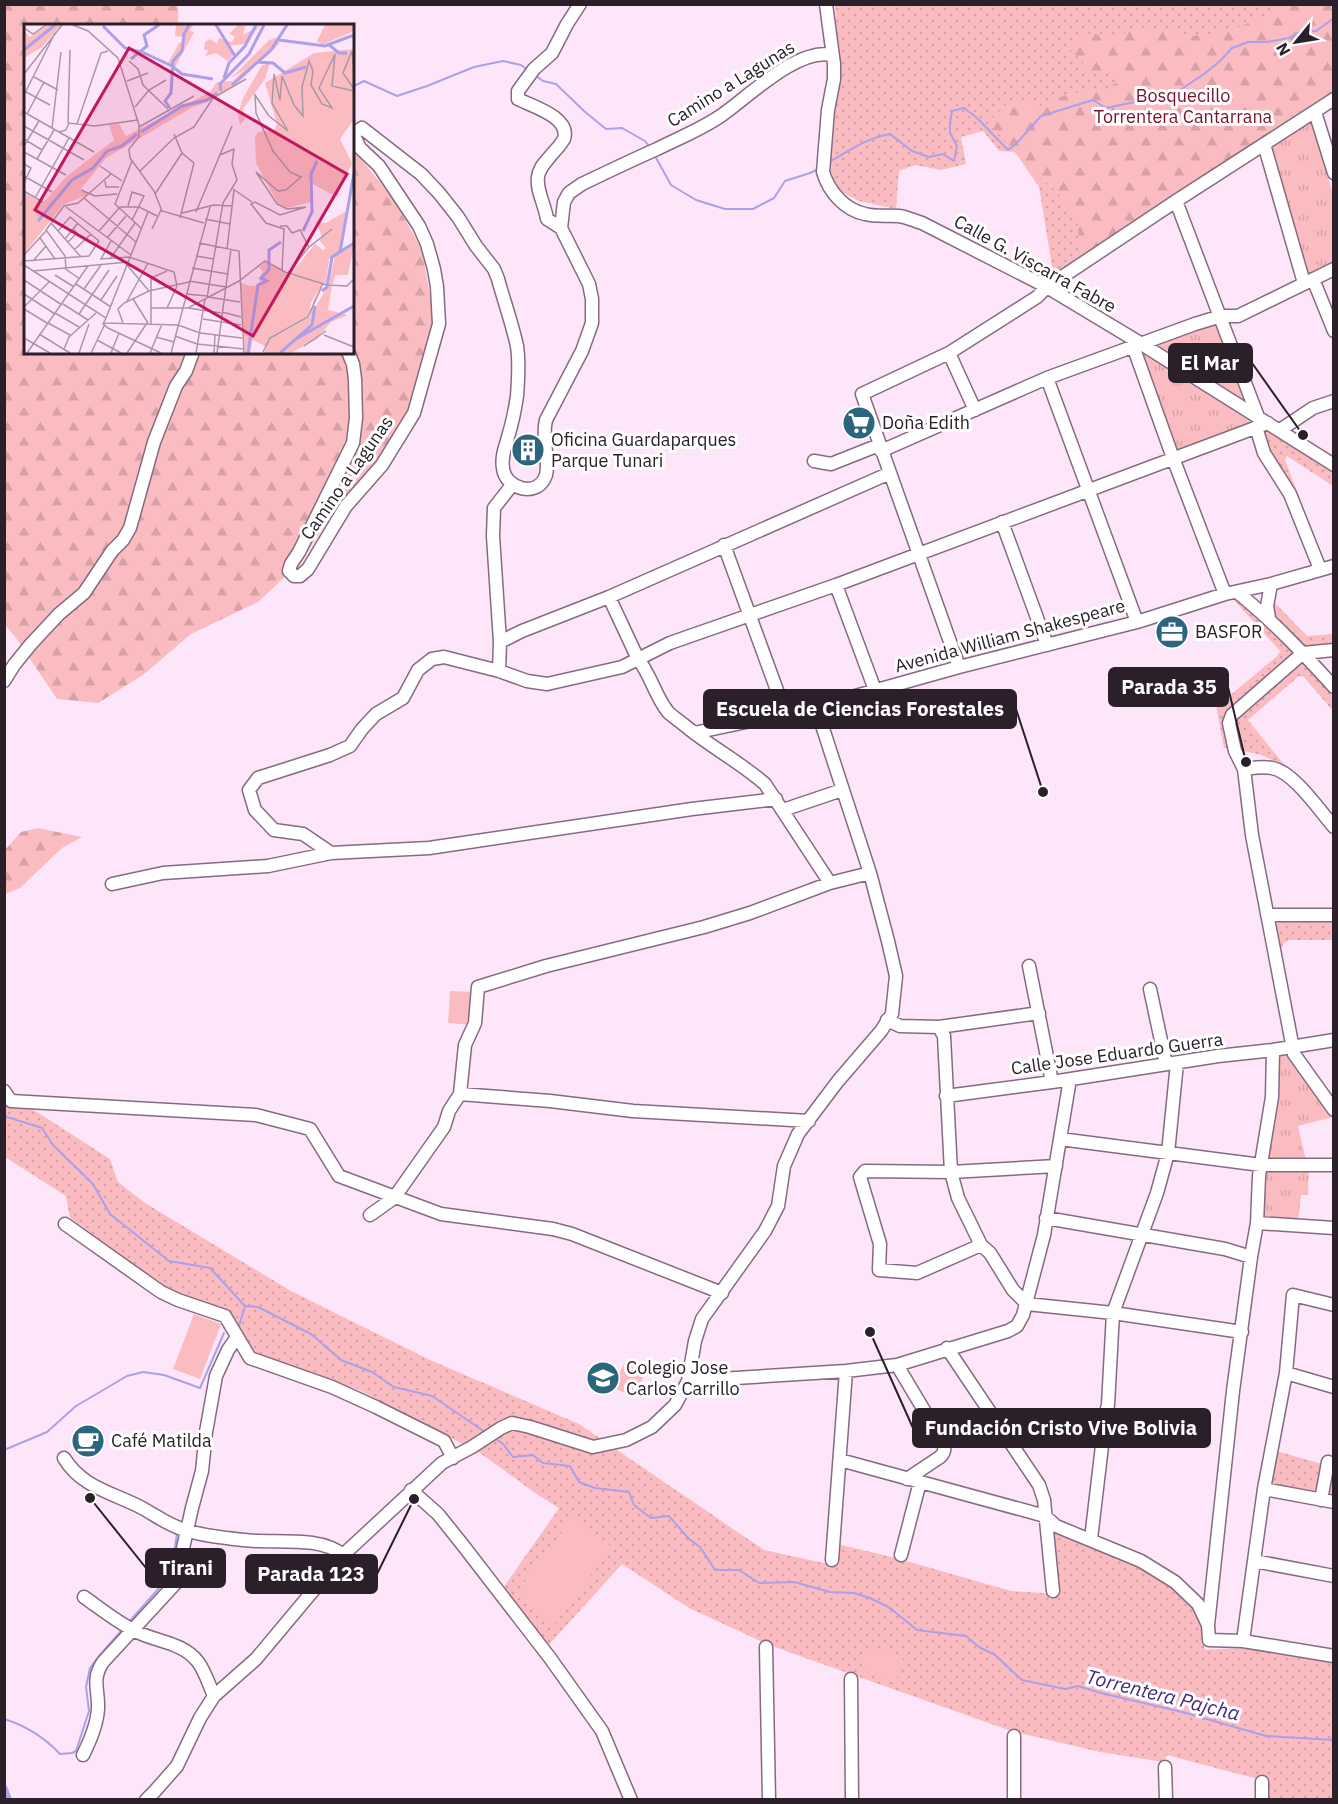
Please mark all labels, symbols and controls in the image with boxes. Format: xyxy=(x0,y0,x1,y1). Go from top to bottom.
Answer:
north arrow xyxy=(1266,12,1326,72)
inset map xyxy=(24,24,354,354)
street label: Camino a Lagunas xyxy=(663,35,799,132)
text: N xyxy=(1271,39,1295,60)
park label: Bosquecillo Torrentera Cantarrana xyxy=(1094,84,1273,128)
street label: Calle G. Viscarra Fabre xyxy=(950,209,1120,318)
callout: El Mar xyxy=(1169,344,1252,382)
text: El Mar xyxy=(1181,349,1239,376)
supermarket icon: Doña Edith xyxy=(841,405,877,441)
street label: Camino a Lagunas xyxy=(295,411,398,544)
place label: Doña Edith xyxy=(882,411,970,434)
place label: Oficina Guardaparques Parque Tunari xyxy=(551,428,736,472)
building icon: Oficina Guardaparques Parque Tunari xyxy=(510,432,546,468)
street label: Avenida William Shakespeare xyxy=(892,594,1128,677)
office icon: BASFOR xyxy=(1154,614,1190,650)
place label: BASFOR xyxy=(1195,620,1263,643)
callout: Parada 35 xyxy=(1109,668,1228,706)
text: Parada 35 xyxy=(1121,673,1217,700)
callout: Escuela de Ciencias Forestales xyxy=(704,690,1016,728)
text: Escuela de Ciencias Forestales xyxy=(716,695,1004,722)
street label: Calle Jose Eduardo Guerra xyxy=(1009,1027,1225,1080)
place label: Colegio Jose Carlos Carrillo xyxy=(626,1356,740,1400)
school or university icon: Colegio Jose Carlos Carrillo xyxy=(585,1360,621,1396)
callout: Fundación Cristo Vive Bolivia xyxy=(913,1409,1210,1447)
text: Fundación Cristo Vive Bolivia xyxy=(925,1414,1197,1441)
cafe icon: Café Matilda xyxy=(70,1423,106,1459)
place label: Café Matilda xyxy=(111,1429,212,1452)
callout: Tirani xyxy=(146,1549,225,1587)
text: Tirani xyxy=(159,1554,213,1581)
callout: Parada 123 xyxy=(246,1555,377,1593)
text: Parada 123 xyxy=(257,1560,365,1587)
water label: Torrentera Pajcha xyxy=(1083,1662,1243,1727)

